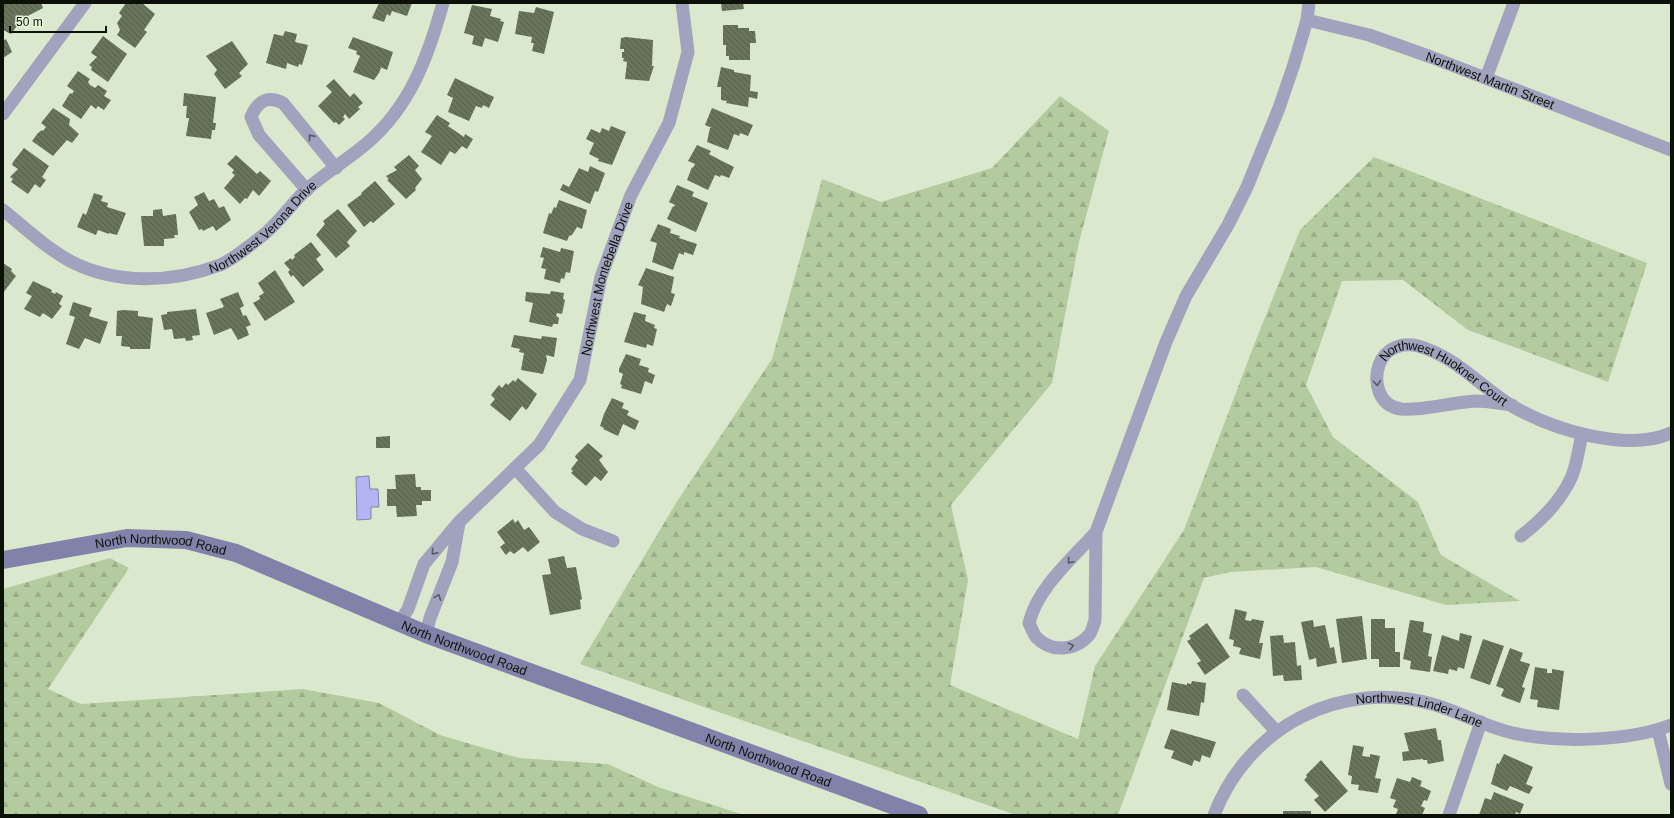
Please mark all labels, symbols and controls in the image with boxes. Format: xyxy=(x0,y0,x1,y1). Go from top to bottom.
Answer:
scale bar xyxy=(10,8,106,34)
text: 50 m xyxy=(16,15,43,29)
street label: Northwest Martin Street xyxy=(1424,49,1557,112)
one-way arrow xyxy=(308,135,315,142)
street label: Northwest Verona Drive xyxy=(207,177,320,276)
street label: Northwest Montebella Drive xyxy=(578,200,636,357)
street label: Northwest Huokner Court xyxy=(1376,337,1511,409)
one-way arrow xyxy=(1373,380,1382,386)
street label: North Northwood Road xyxy=(94,531,228,558)
one-way arrow xyxy=(432,547,439,554)
one-way arrow xyxy=(1068,556,1075,564)
one-way arrow xyxy=(434,594,442,601)
street label: North Northwood Road xyxy=(399,617,529,679)
one-way arrow xyxy=(1068,643,1075,651)
street label: Northwest Linder Lane xyxy=(1355,690,1485,731)
street label: North Northwood Road xyxy=(703,730,833,790)

